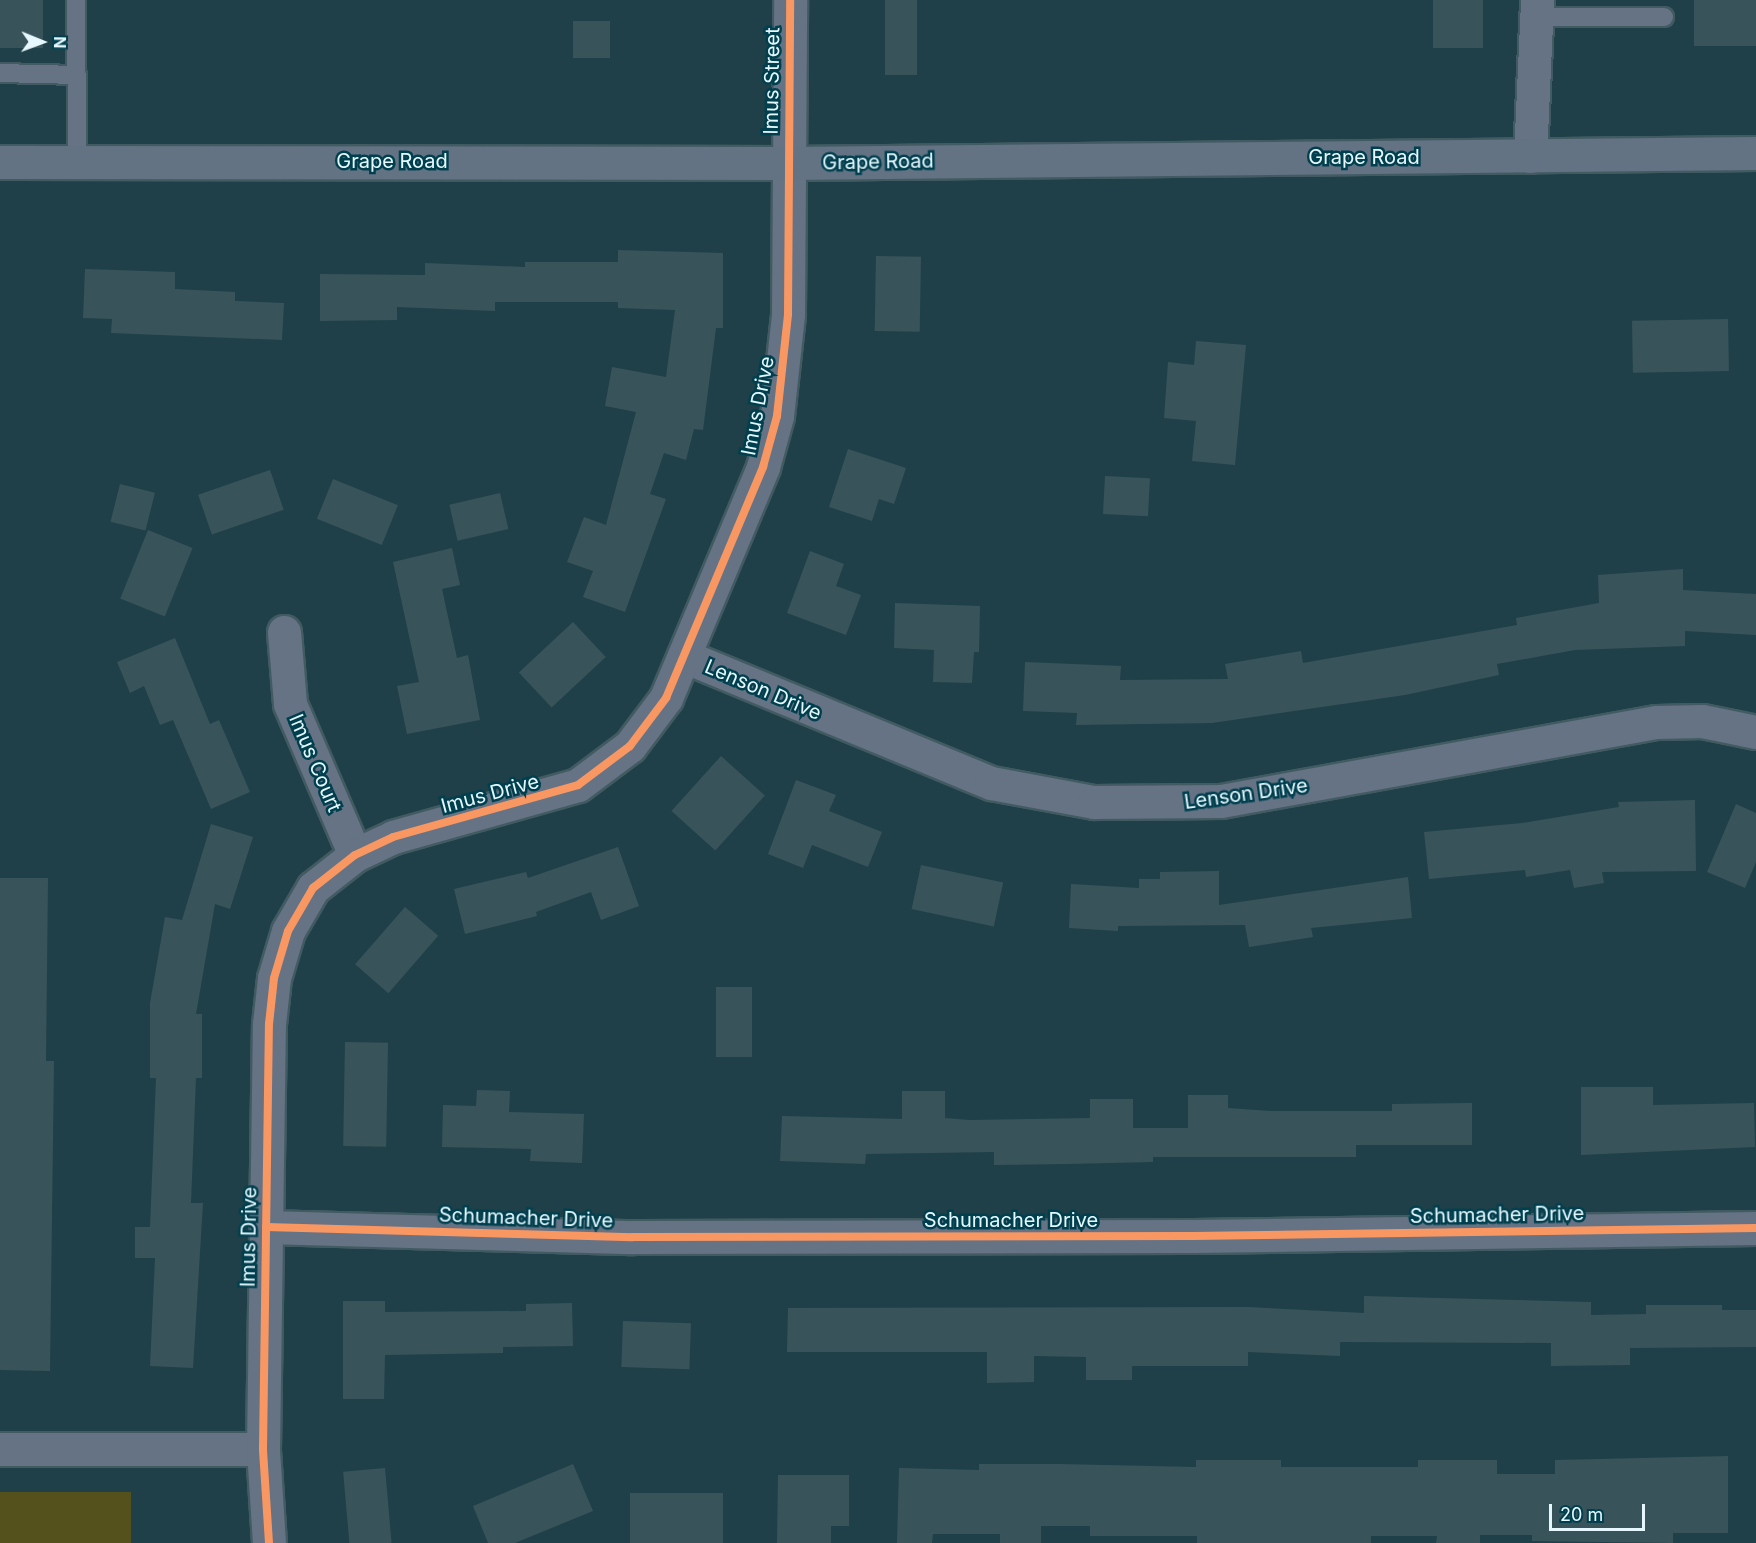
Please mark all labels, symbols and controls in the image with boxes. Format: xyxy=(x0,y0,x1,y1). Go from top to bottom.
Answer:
north arrow xyxy=(12,12,72,72)
street label: Imus Street xyxy=(759,27,785,135)
text: N xyxy=(50,36,70,49)
street label: Grape Road xyxy=(1308,145,1420,169)
street label: Grape Road xyxy=(336,149,448,173)
street label: Grape Road xyxy=(822,149,934,175)
street label: Imus Drive xyxy=(737,354,779,458)
street label: Lenson Drive xyxy=(701,655,825,725)
street label: Imus Court xyxy=(284,711,346,815)
street label: Imus Drive xyxy=(438,769,542,819)
street label: Lenson Drive xyxy=(1183,773,1309,815)
street label: Imus Drive xyxy=(236,1187,262,1287)
street label: Schumacher Drive xyxy=(1410,1201,1584,1229)
street label: Schumacher Drive xyxy=(438,1203,614,1233)
street label: Schumacher Drive xyxy=(924,1208,1098,1232)
scale bar xyxy=(1552,1492,1648,1530)
text: 20 m xyxy=(1560,1504,1603,1525)

